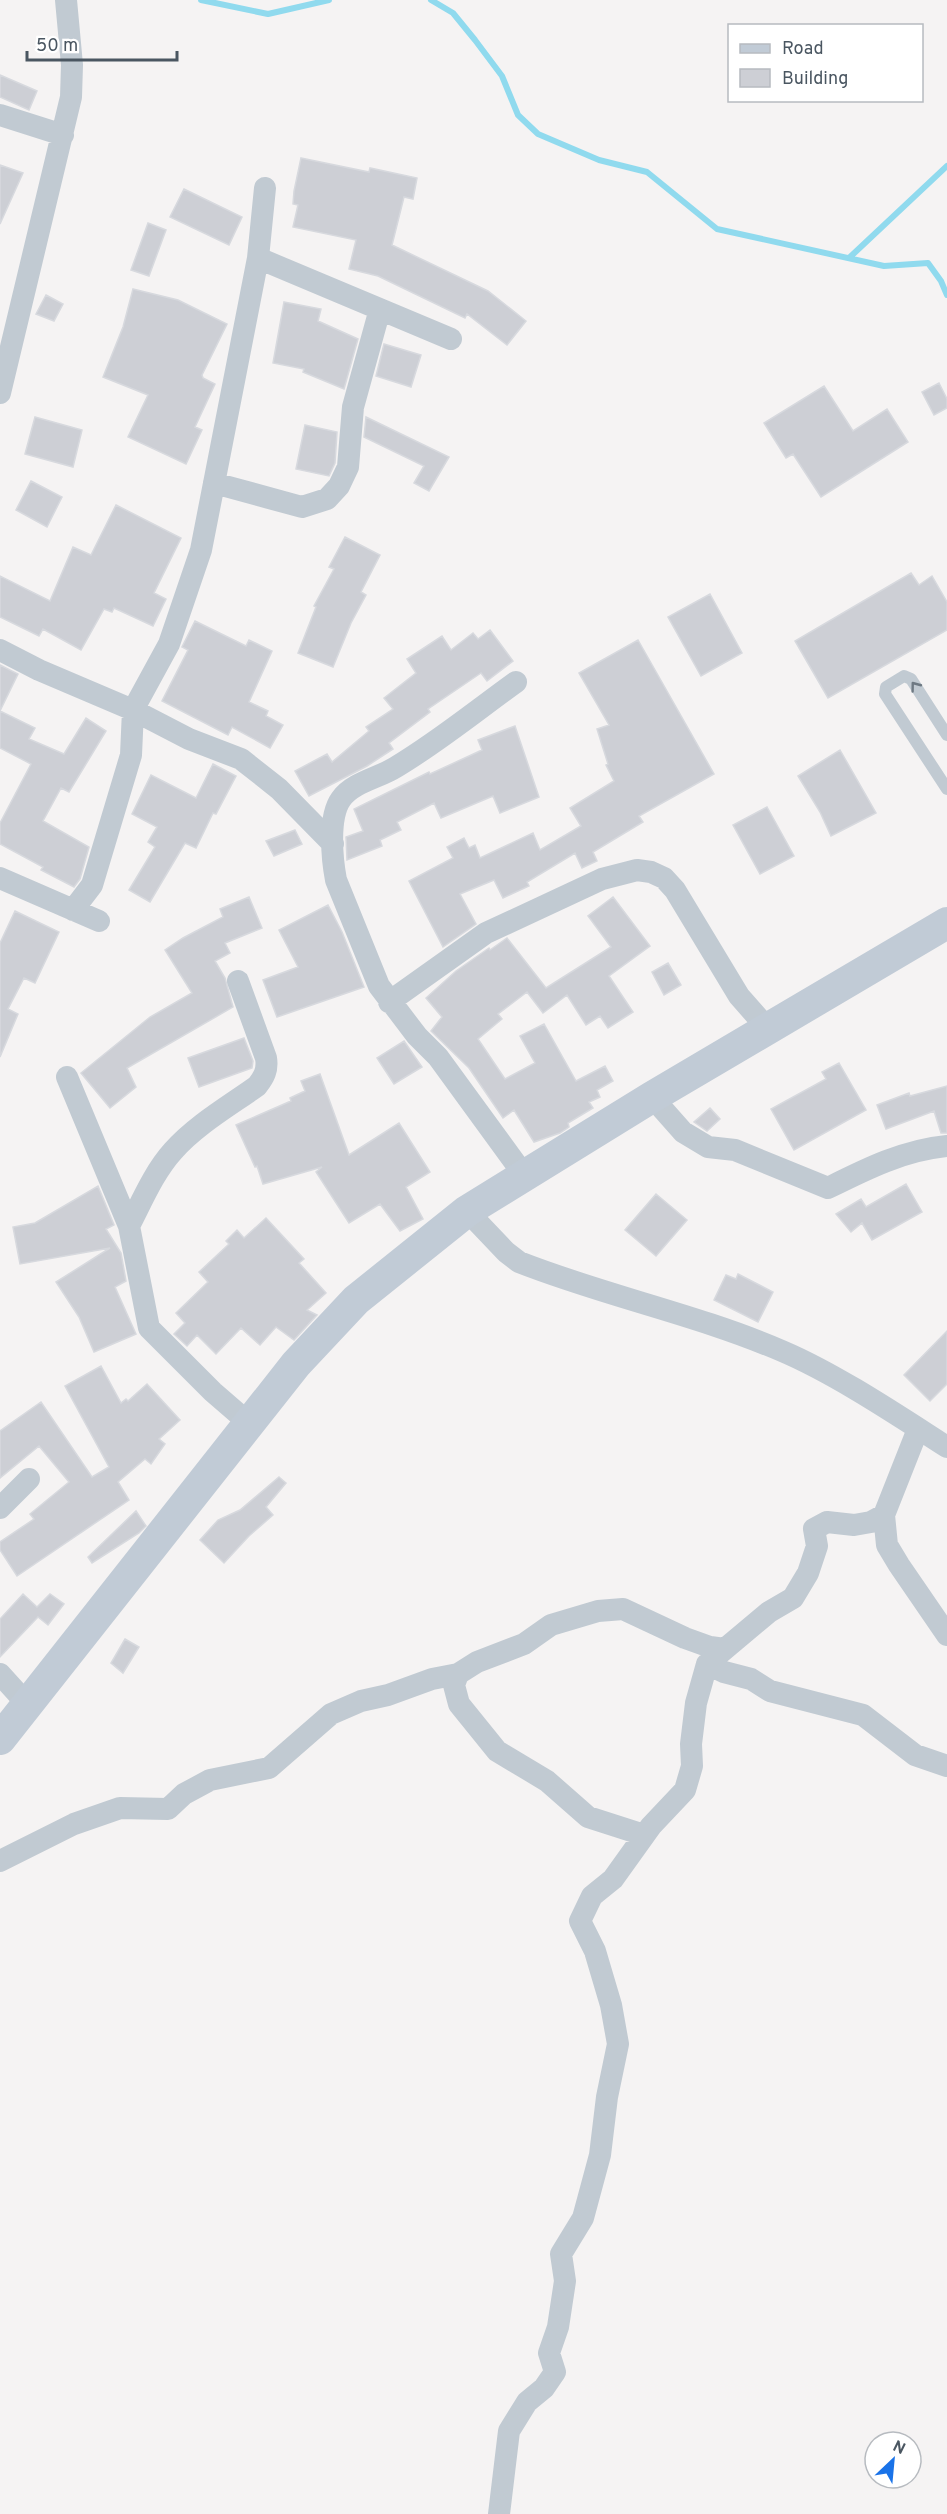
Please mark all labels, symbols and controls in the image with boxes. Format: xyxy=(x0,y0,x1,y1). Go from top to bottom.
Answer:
scale bar xyxy=(27,24,177,62)
legend xyxy=(728,24,923,102)
text: 50 m xyxy=(36,35,78,58)
text: Road xyxy=(782,38,824,61)
text: Building xyxy=(782,68,848,91)
one-way arrow xyxy=(911,682,922,693)
north arrow xyxy=(863,2430,923,2490)
text: N xyxy=(889,2437,908,2460)

